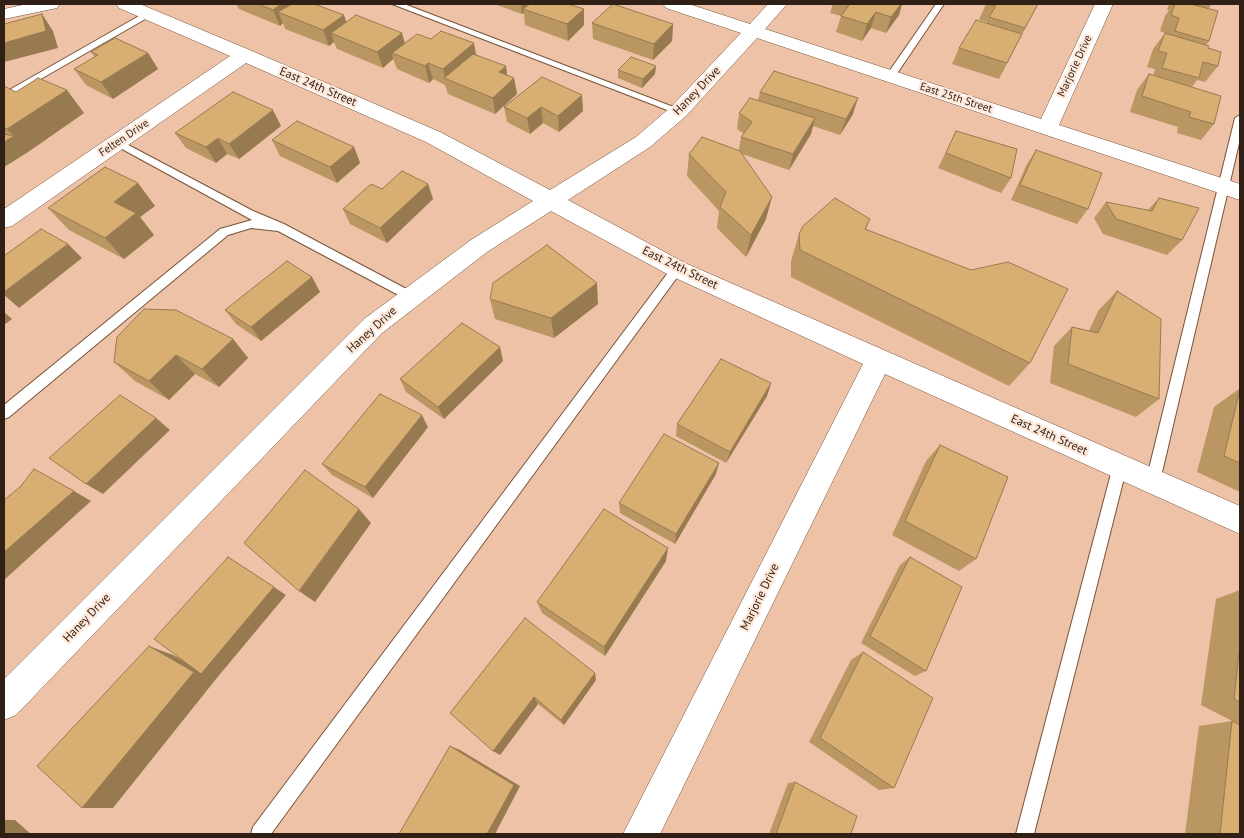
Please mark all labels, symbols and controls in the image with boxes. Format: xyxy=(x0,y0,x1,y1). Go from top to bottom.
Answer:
street label: Marjorie Drive xyxy=(1055,33,1095,99)
street label: East 24th Street xyxy=(277,64,359,110)
street label: Haney Drive xyxy=(670,64,724,118)
street label: East 25th Street xyxy=(918,80,994,116)
street label: Felten Drive xyxy=(97,117,151,159)
street label: East 24th Street xyxy=(640,243,720,293)
street label: Haney Drive xyxy=(344,304,400,356)
street label: East 24th Street xyxy=(1008,412,1090,458)
street label: Marjorie Drive xyxy=(738,561,782,633)
street label: Haney Drive xyxy=(60,591,114,645)

